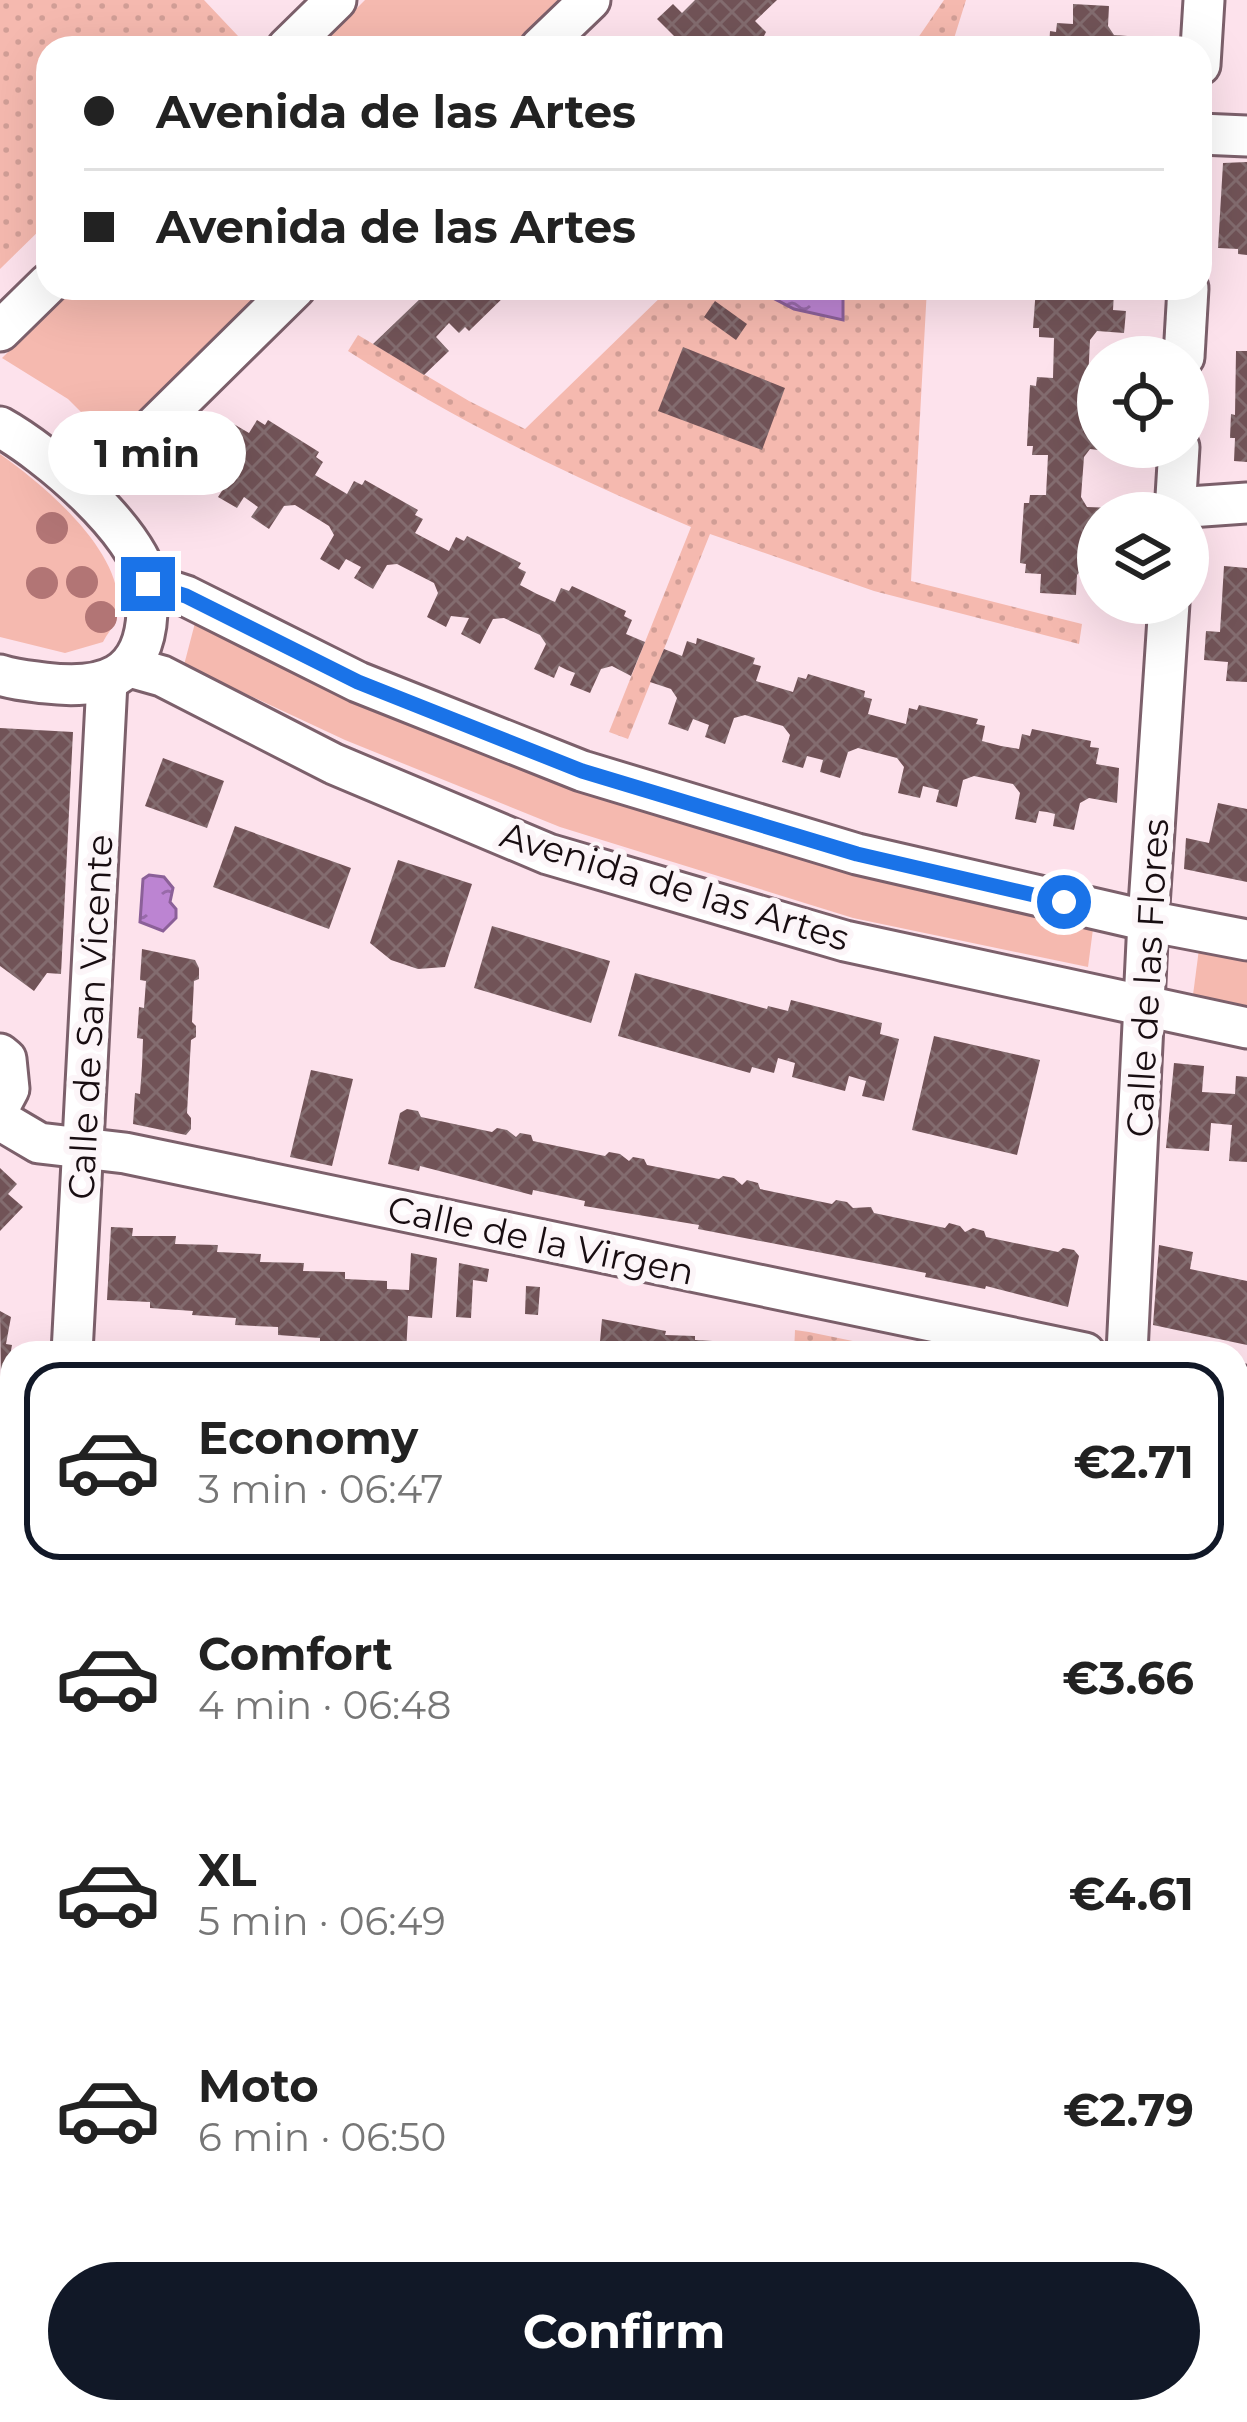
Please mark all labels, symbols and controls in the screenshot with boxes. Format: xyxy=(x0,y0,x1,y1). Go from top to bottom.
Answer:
text: Avenida de las Artes xyxy=(156,84,636,139)
text: Avenida de las Artes xyxy=(156,199,636,254)
map controls xyxy=(1077,336,1209,624)
button: locate xyxy=(1077,336,1209,468)
callout: 1 min xyxy=(49,410,247,494)
text: 1 min xyxy=(94,429,200,477)
button: layers xyxy=(1077,492,1209,624)
route end xyxy=(121,557,175,611)
street label: Avenida de las Artes xyxy=(495,812,855,960)
street label: Calle de las Flores xyxy=(1117,818,1177,1138)
street label: Calle de San Vicente xyxy=(58,833,122,1201)
route start xyxy=(1037,875,1091,929)
street label: Calle de la Virgen xyxy=(384,1186,698,1294)
icon: car xyxy=(54,1407,162,1515)
text: Economy xyxy=(198,1410,418,1465)
text: €2.71 xyxy=(1074,1434,1194,1489)
text: 3 min · 06:47 xyxy=(198,1465,443,1513)
icon: car xyxy=(54,1623,162,1731)
text: Comfort xyxy=(198,1626,393,1681)
text: €3.66 xyxy=(1062,1650,1194,1705)
text: 4 min · 06:48 xyxy=(198,1681,451,1729)
icon: car xyxy=(54,1839,162,1947)
text: XL xyxy=(198,1842,256,1897)
text: €4.61 xyxy=(1069,1866,1194,1921)
text: 5 min · 06:49 xyxy=(198,1897,446,1945)
icon: car xyxy=(54,2055,162,2163)
text: Moto xyxy=(198,2058,319,2113)
text: €2.79 xyxy=(1063,2082,1194,2137)
text: 6 min · 06:50 xyxy=(198,2113,446,2161)
button: Confirm xyxy=(48,2262,1200,2400)

